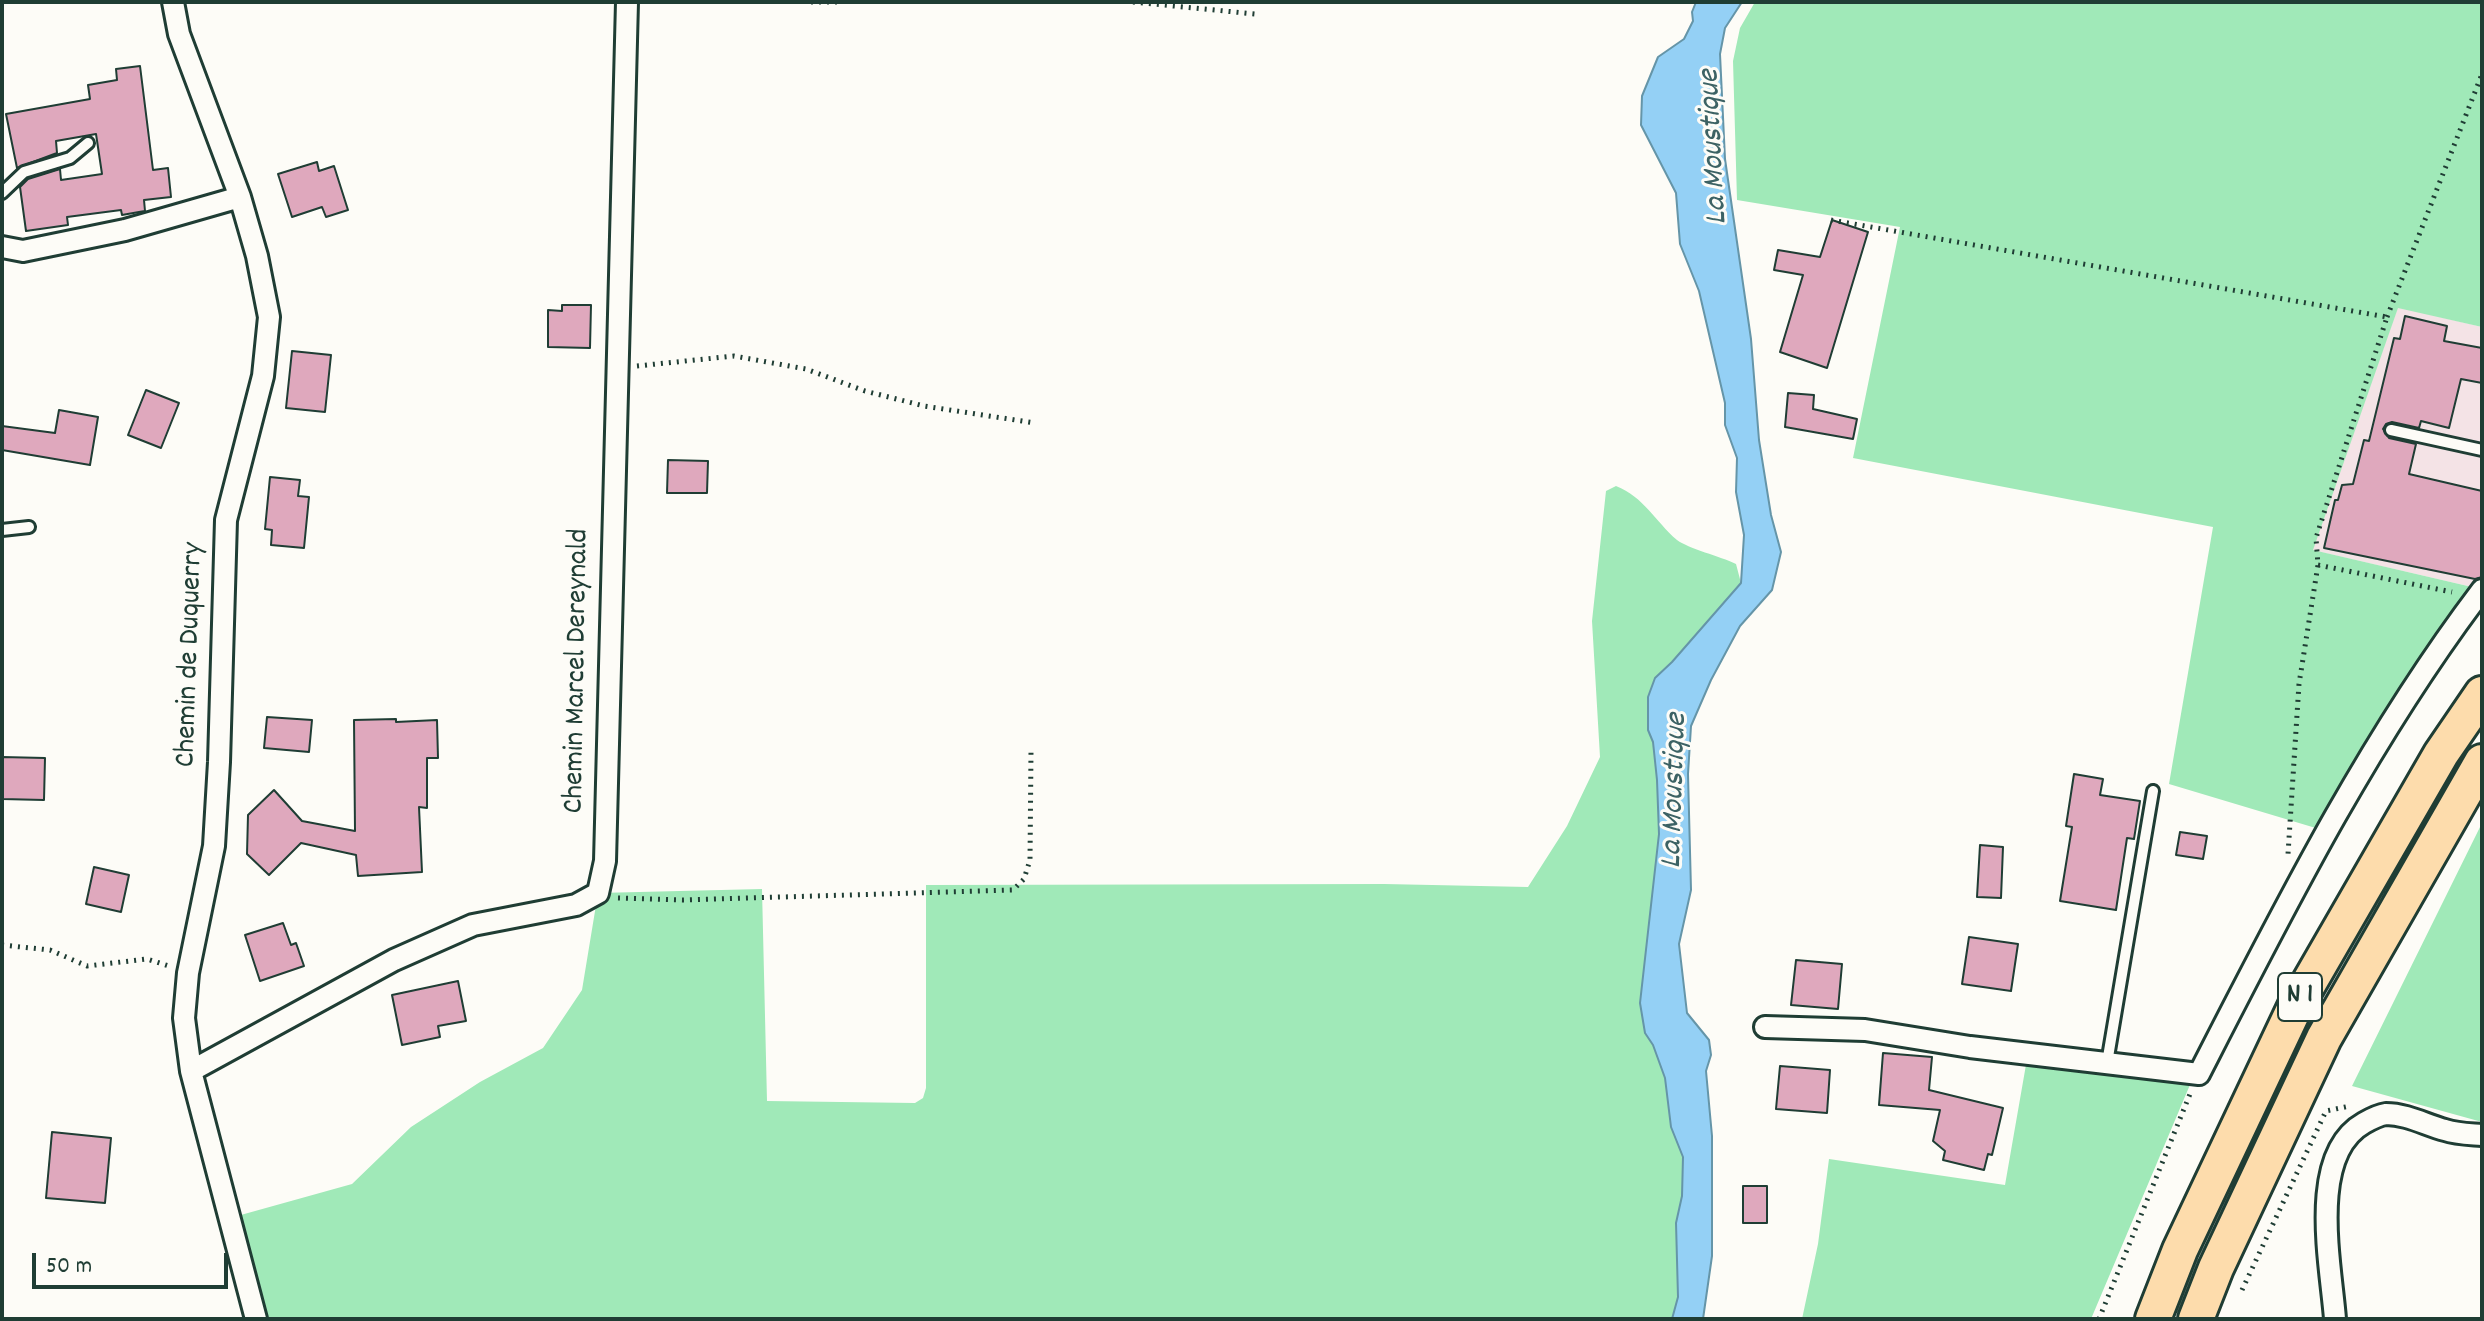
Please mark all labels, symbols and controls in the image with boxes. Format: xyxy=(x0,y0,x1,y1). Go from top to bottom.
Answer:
water label: La Moustique xyxy=(1693,68,1739,226)
street label: Chemin Marcel Dereynald xyxy=(559,528,599,814)
street label: Chemin de Duquerry xyxy=(170,542,214,768)
water label: La Moustique xyxy=(1655,713,1699,869)
road number: N 1 xyxy=(2278,973,2322,1021)
scale bar xyxy=(36,1237,232,1287)
text: 50 m xyxy=(46,1250,92,1284)

